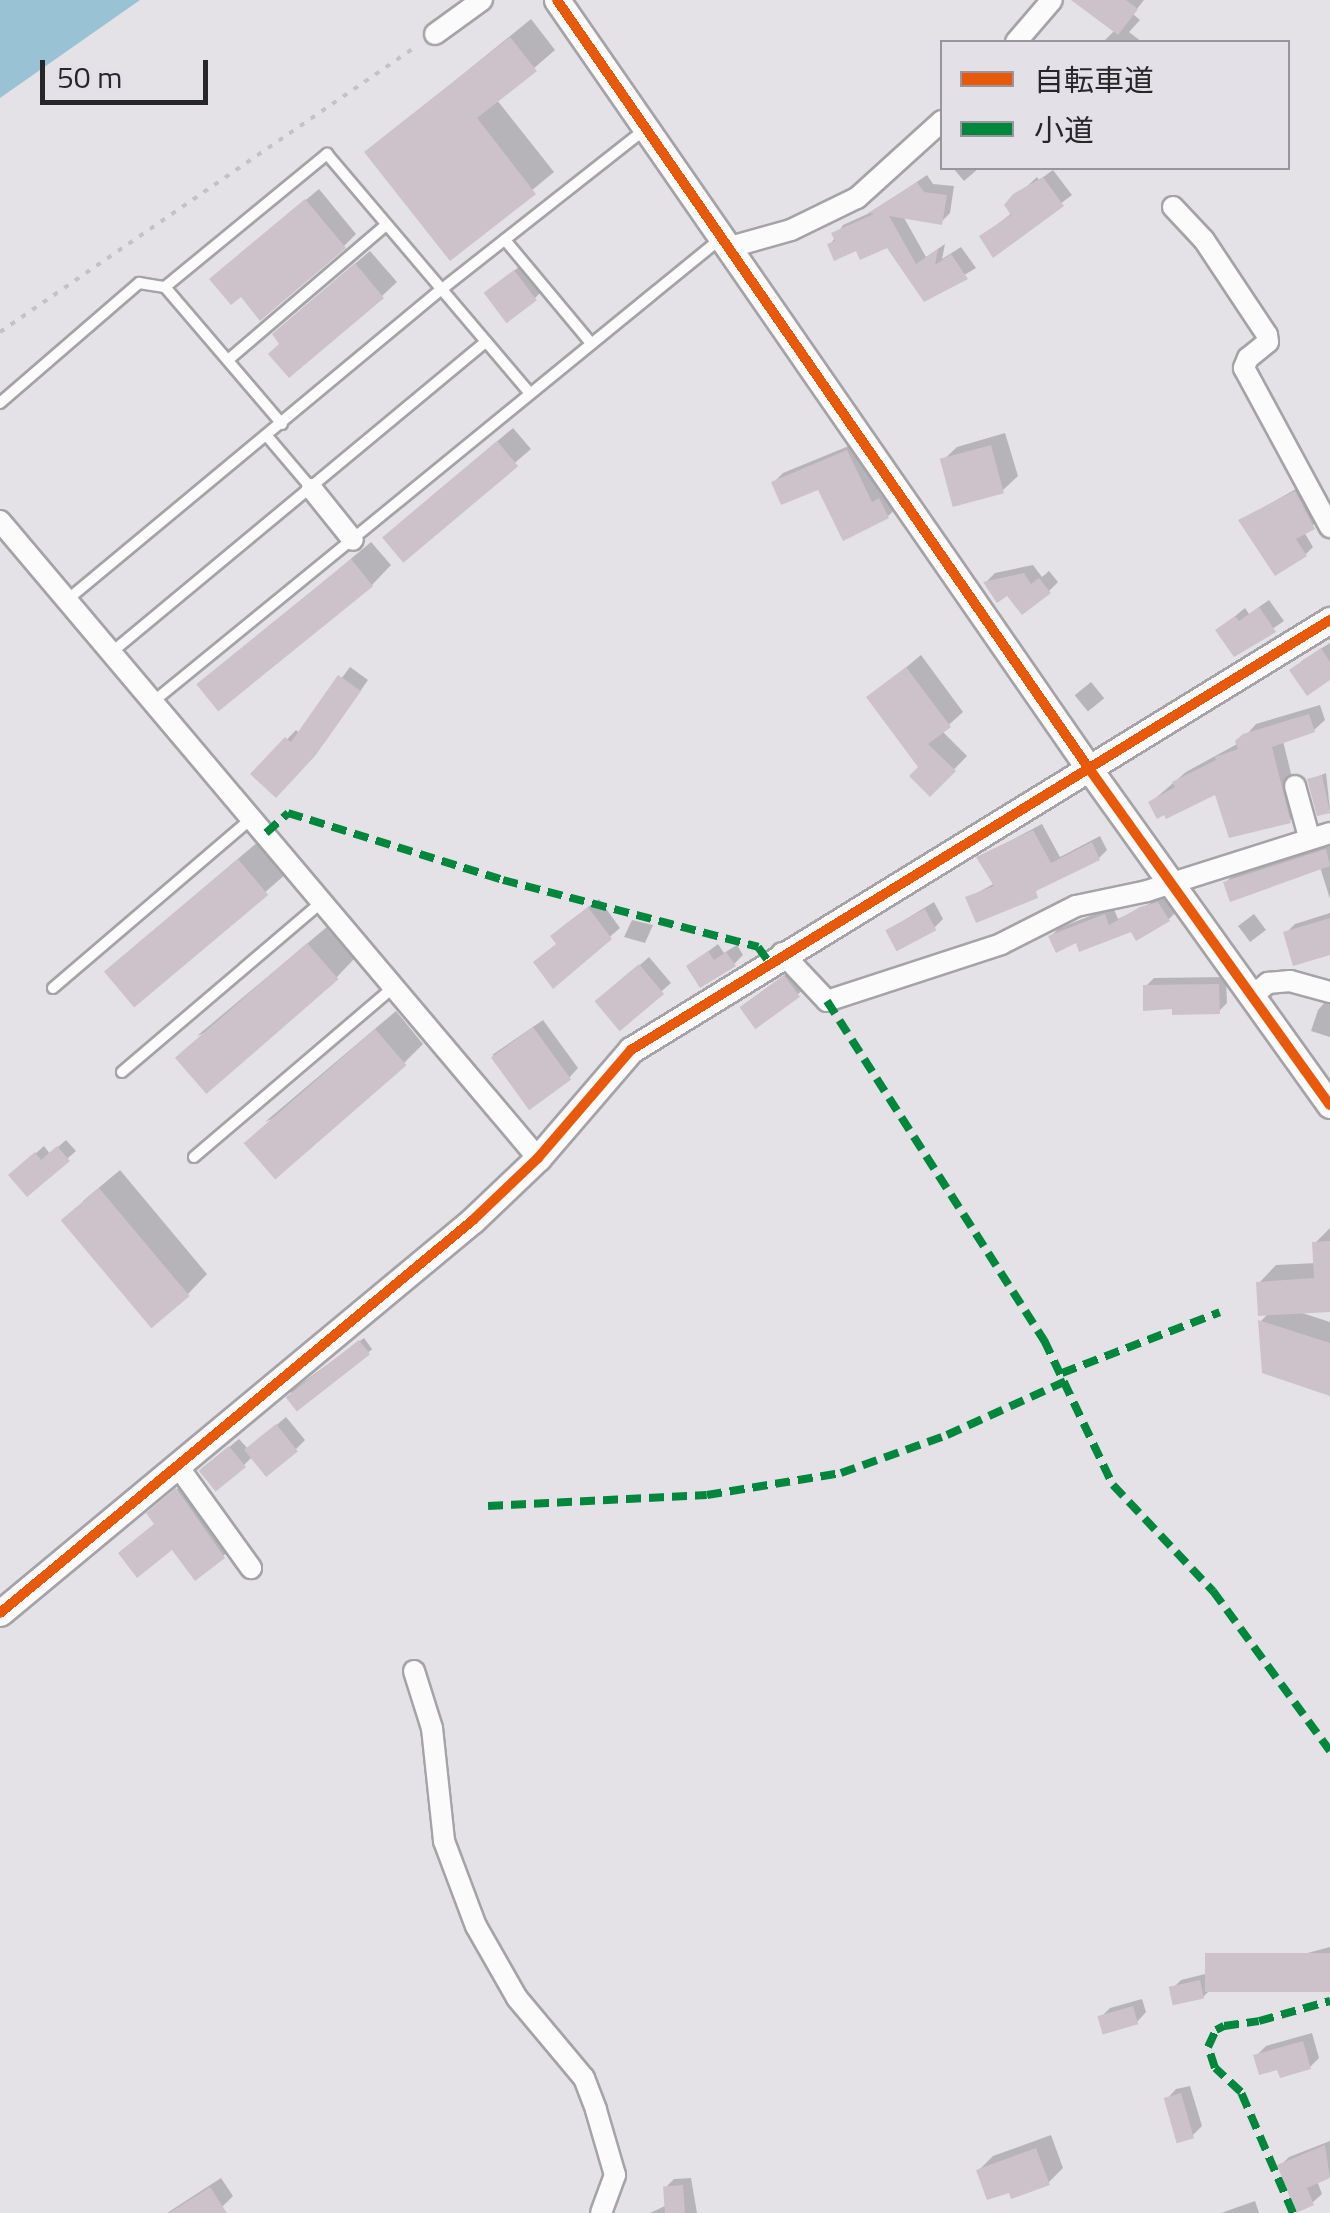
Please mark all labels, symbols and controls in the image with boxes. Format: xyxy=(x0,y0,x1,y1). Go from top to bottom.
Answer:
scale bar xyxy=(45,40,212,102)
legend xyxy=(940,40,1290,170)
text: 50 m xyxy=(57,54,122,100)
text: 自転車道 xyxy=(1034,57,1154,103)
text: 小道 xyxy=(1034,107,1094,153)

